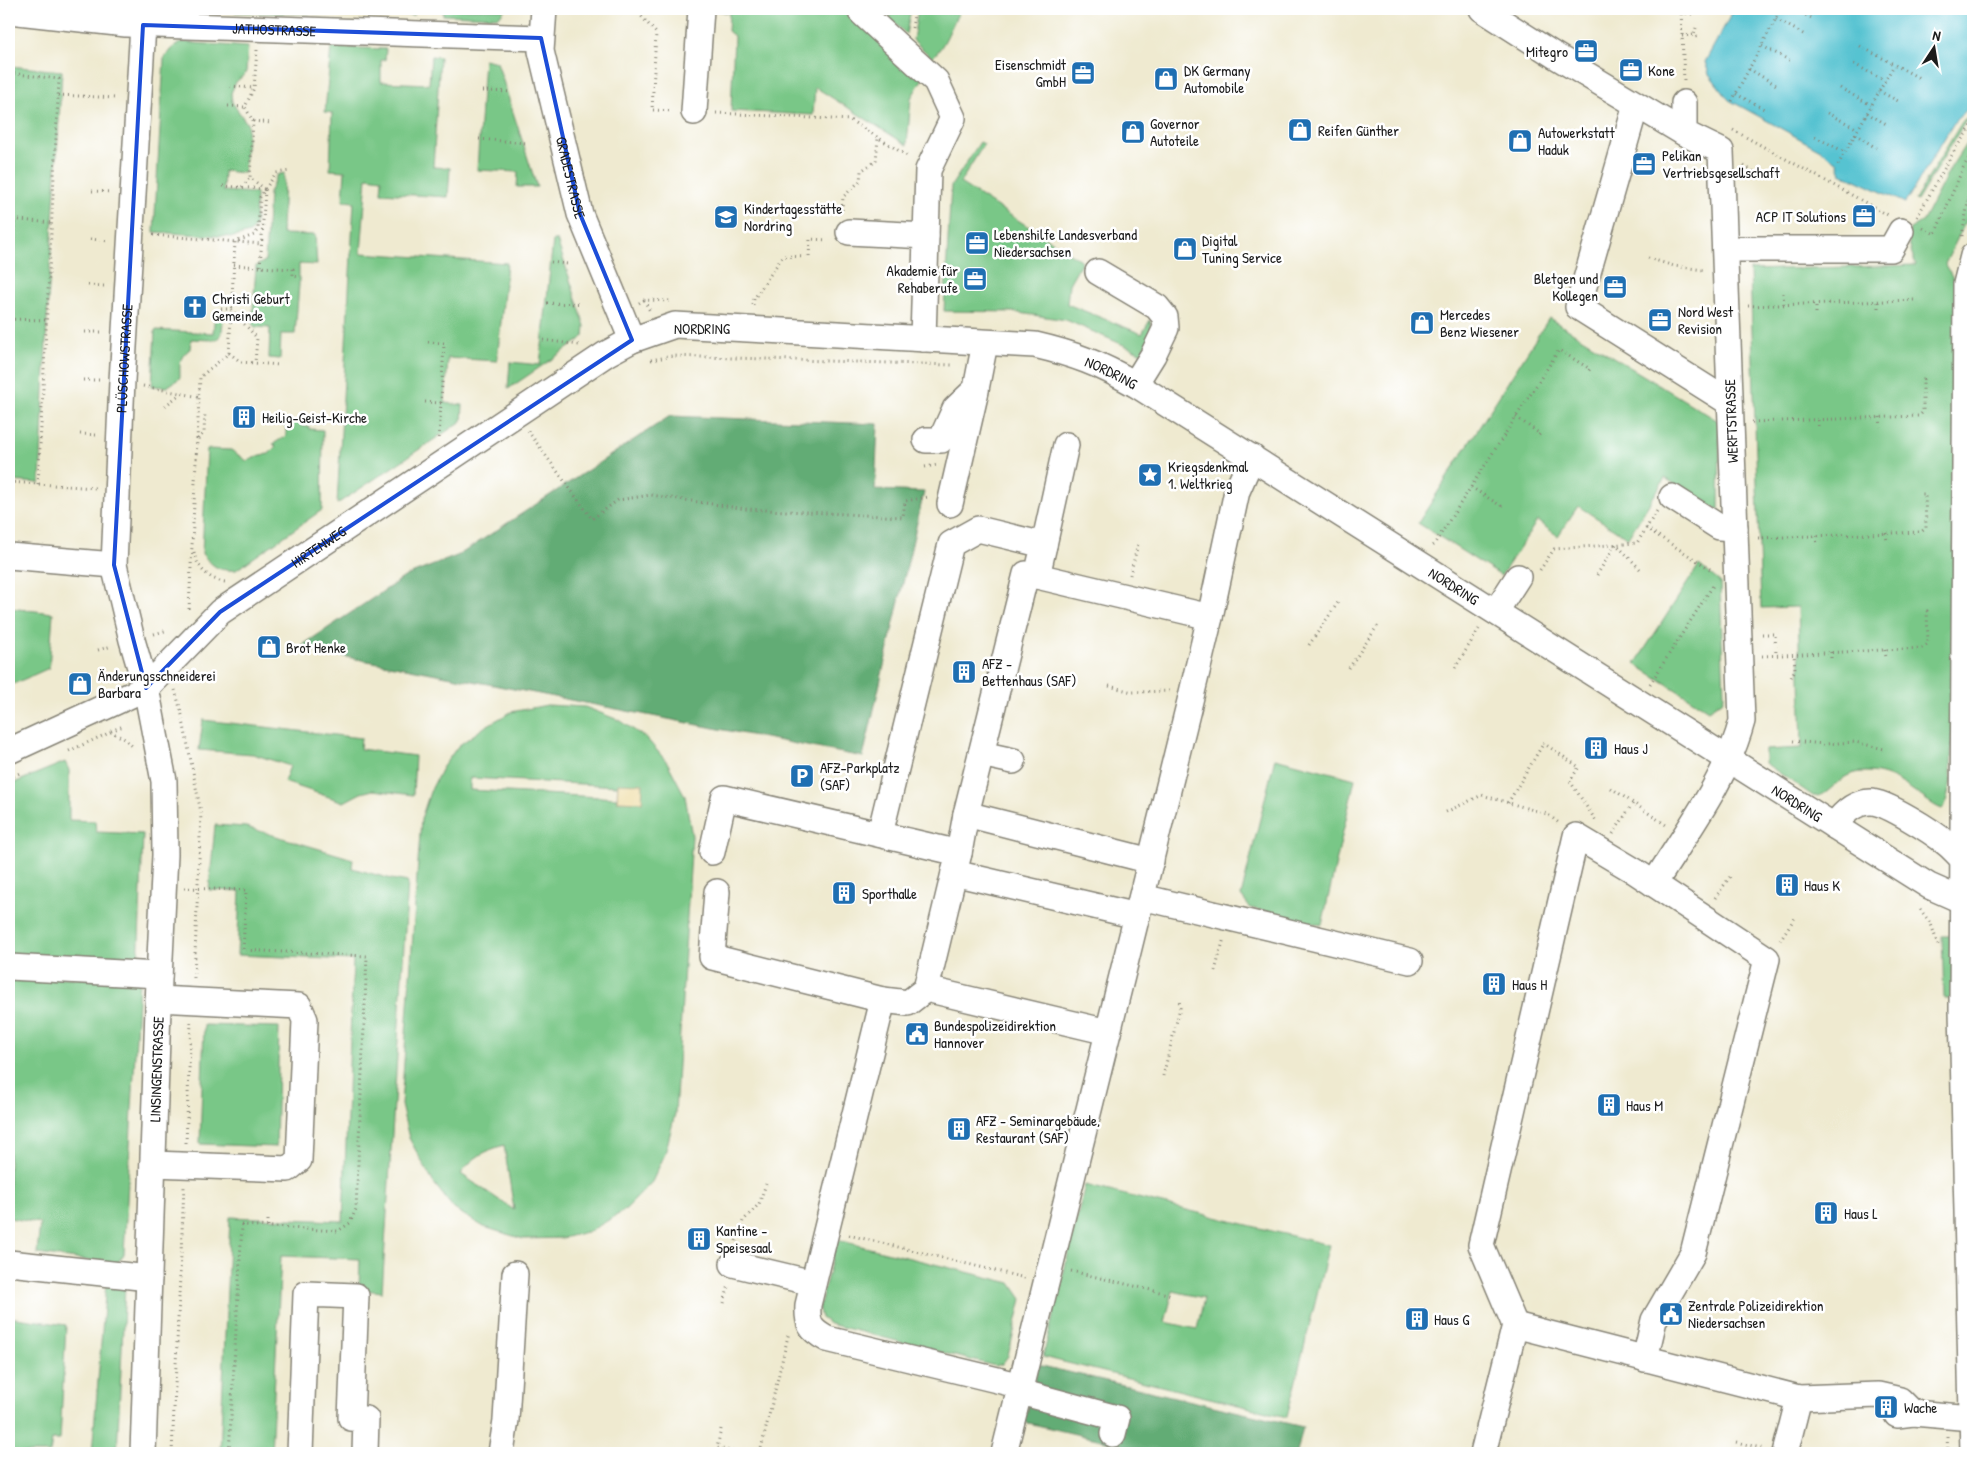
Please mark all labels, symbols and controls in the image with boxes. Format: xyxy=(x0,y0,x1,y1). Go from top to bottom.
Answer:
street label: JATHOSTRASSE xyxy=(232,17,317,41)
north arrow xyxy=(1910,22,1960,72)
text: N xyxy=(1931,25,1943,45)
office icon: Mitegro xyxy=(1573,38,1599,64)
place label: Mitegro xyxy=(1526,41,1568,62)
place label: Eisenschmidt GmbH xyxy=(995,54,1067,92)
office icon: Kone xyxy=(1618,57,1644,83)
office icon: Eisenschmidt GmbH xyxy=(1070,60,1096,86)
place label: DK Germany Automobile xyxy=(1184,60,1251,98)
place label: Kone xyxy=(1648,60,1675,81)
shop icon: DK Germany Automobile xyxy=(1153,66,1179,92)
place label: Governor Autoteile xyxy=(1150,113,1200,151)
shop icon: Reifen Günther xyxy=(1287,117,1313,143)
shop icon: Governor Autoteile xyxy=(1120,119,1146,145)
place label: Reifen Günther xyxy=(1318,120,1399,141)
place label: Autowerkstatt Haduk xyxy=(1538,122,1615,160)
shop icon: Autowerkstatt Haduk xyxy=(1507,128,1533,154)
street label: GRADESTRASSE xyxy=(551,134,591,222)
place label: Pelikan Vertriebsgesellschaft xyxy=(1662,145,1780,183)
office icon: Pelikan Vertriebsgesellschaft xyxy=(1631,151,1657,177)
place label: Kindertagesstätte Nordring xyxy=(744,198,842,236)
office icon: ACP IT Solutions xyxy=(1851,203,1877,229)
school or university icon: Kindertagesstätte Nordring xyxy=(713,204,739,230)
place label: ACP IT Solutions xyxy=(1756,206,1846,227)
place label: Lebenshilfe Landesverband Niedersachsen xyxy=(994,224,1137,262)
office icon: Lebenshilfe Landesverband Niedersachsen xyxy=(964,230,990,256)
place label: Digital Tuning Service xyxy=(1202,230,1282,268)
shop icon: Digital Tuning Service xyxy=(1172,236,1198,262)
place label: Akademie für Rehaberufe xyxy=(887,260,958,298)
office icon: Akademie für Rehaberufe xyxy=(962,266,988,292)
place label: Bletgen und Kollegen xyxy=(1534,268,1598,306)
office icon: Bletgen und Kollegen xyxy=(1602,274,1628,300)
place label: Christi Geburt Gemeinde xyxy=(212,288,291,326)
church icon: Christi Geburt Gemeinde xyxy=(182,294,208,320)
place label: Nord West Revision xyxy=(1678,301,1734,339)
street label: PLÜSCHOWSTRASSE xyxy=(110,303,137,414)
place label: Mercedes Benz Wiesener xyxy=(1440,304,1519,342)
office icon: Nord West Revision xyxy=(1647,307,1673,333)
shop icon: Mercedes Benz Wiesener xyxy=(1409,310,1435,336)
street label: NORDRING xyxy=(674,318,731,339)
street label: NORDRING xyxy=(1082,350,1142,394)
street label: WERFTSTRASSE xyxy=(1719,378,1743,463)
building icon: Heilig-Geist-Kirche xyxy=(231,404,257,430)
place label: Heilig-Geist-Kirche xyxy=(262,407,367,428)
place label: Kriegsdenkmal 1. Weltkrieg xyxy=(1168,456,1248,494)
place icon: Kriegsdenkmal 1. Weltkrieg xyxy=(1137,462,1163,488)
street label: HIRTENWEG xyxy=(287,520,351,572)
street label: NORDRING xyxy=(1425,562,1484,610)
shop icon: Brot Henke xyxy=(256,634,282,660)
place label: Brot Henke xyxy=(286,637,346,658)
place label: AFZ - Bettenhaus (SAF) xyxy=(982,653,1076,691)
building icon: AFZ - Bettenhaus (SAF) xyxy=(951,659,977,685)
place label: Änderungsschneiderei Barbara xyxy=(98,665,216,703)
shop icon: Änderungsschneiderei Barbara xyxy=(67,671,93,697)
building icon: Haus J xyxy=(1583,735,1609,761)
place label: Haus J xyxy=(1614,738,1648,759)
place label: AFZ-Parkplatz (SAF) xyxy=(820,757,900,795)
parking icon: AFZ-Parkplatz (SAF) xyxy=(789,763,815,789)
street label: NORDRING xyxy=(1768,779,1827,827)
building icon: Haus K xyxy=(1774,872,1800,898)
place label: Haus K xyxy=(1804,875,1840,896)
building icon: Sporthalle xyxy=(831,880,857,906)
place label: Sporthalle xyxy=(862,883,917,904)
building icon: Haus H xyxy=(1481,971,1507,997)
place label: Haus H xyxy=(1512,974,1547,995)
place label: Bundespolizeidirektion Hannover xyxy=(934,1015,1056,1053)
street label: LINSINGENSTRASSE xyxy=(144,1016,168,1122)
public building icon: Bundespolizeidirektion Hannover xyxy=(904,1021,930,1047)
building icon: Haus M xyxy=(1596,1092,1622,1118)
place label: Haus M xyxy=(1626,1095,1663,1116)
place label: AFZ - Seminargebäude, Restaurant (SAF) xyxy=(976,1110,1100,1148)
building icon: AFZ - Seminargebäude, Restaurant (SAF) xyxy=(946,1116,972,1142)
building icon: Haus L xyxy=(1813,1200,1839,1226)
place label: Haus L xyxy=(1844,1203,1878,1224)
place label: Kantine - Speisesaal xyxy=(716,1220,772,1258)
building icon: Kantine - Speisesaal xyxy=(686,1226,712,1252)
place label: Zentrale Polizeidirektion Niedersachsen xyxy=(1688,1295,1824,1333)
public building icon: Zentrale Polizeidirektion Niedersachsen xyxy=(1658,1301,1684,1327)
building icon: Haus G xyxy=(1404,1306,1430,1332)
place label: Haus G xyxy=(1434,1309,1470,1330)
building icon: Wache xyxy=(1873,1394,1899,1420)
place label: Wache xyxy=(1904,1397,1937,1418)

